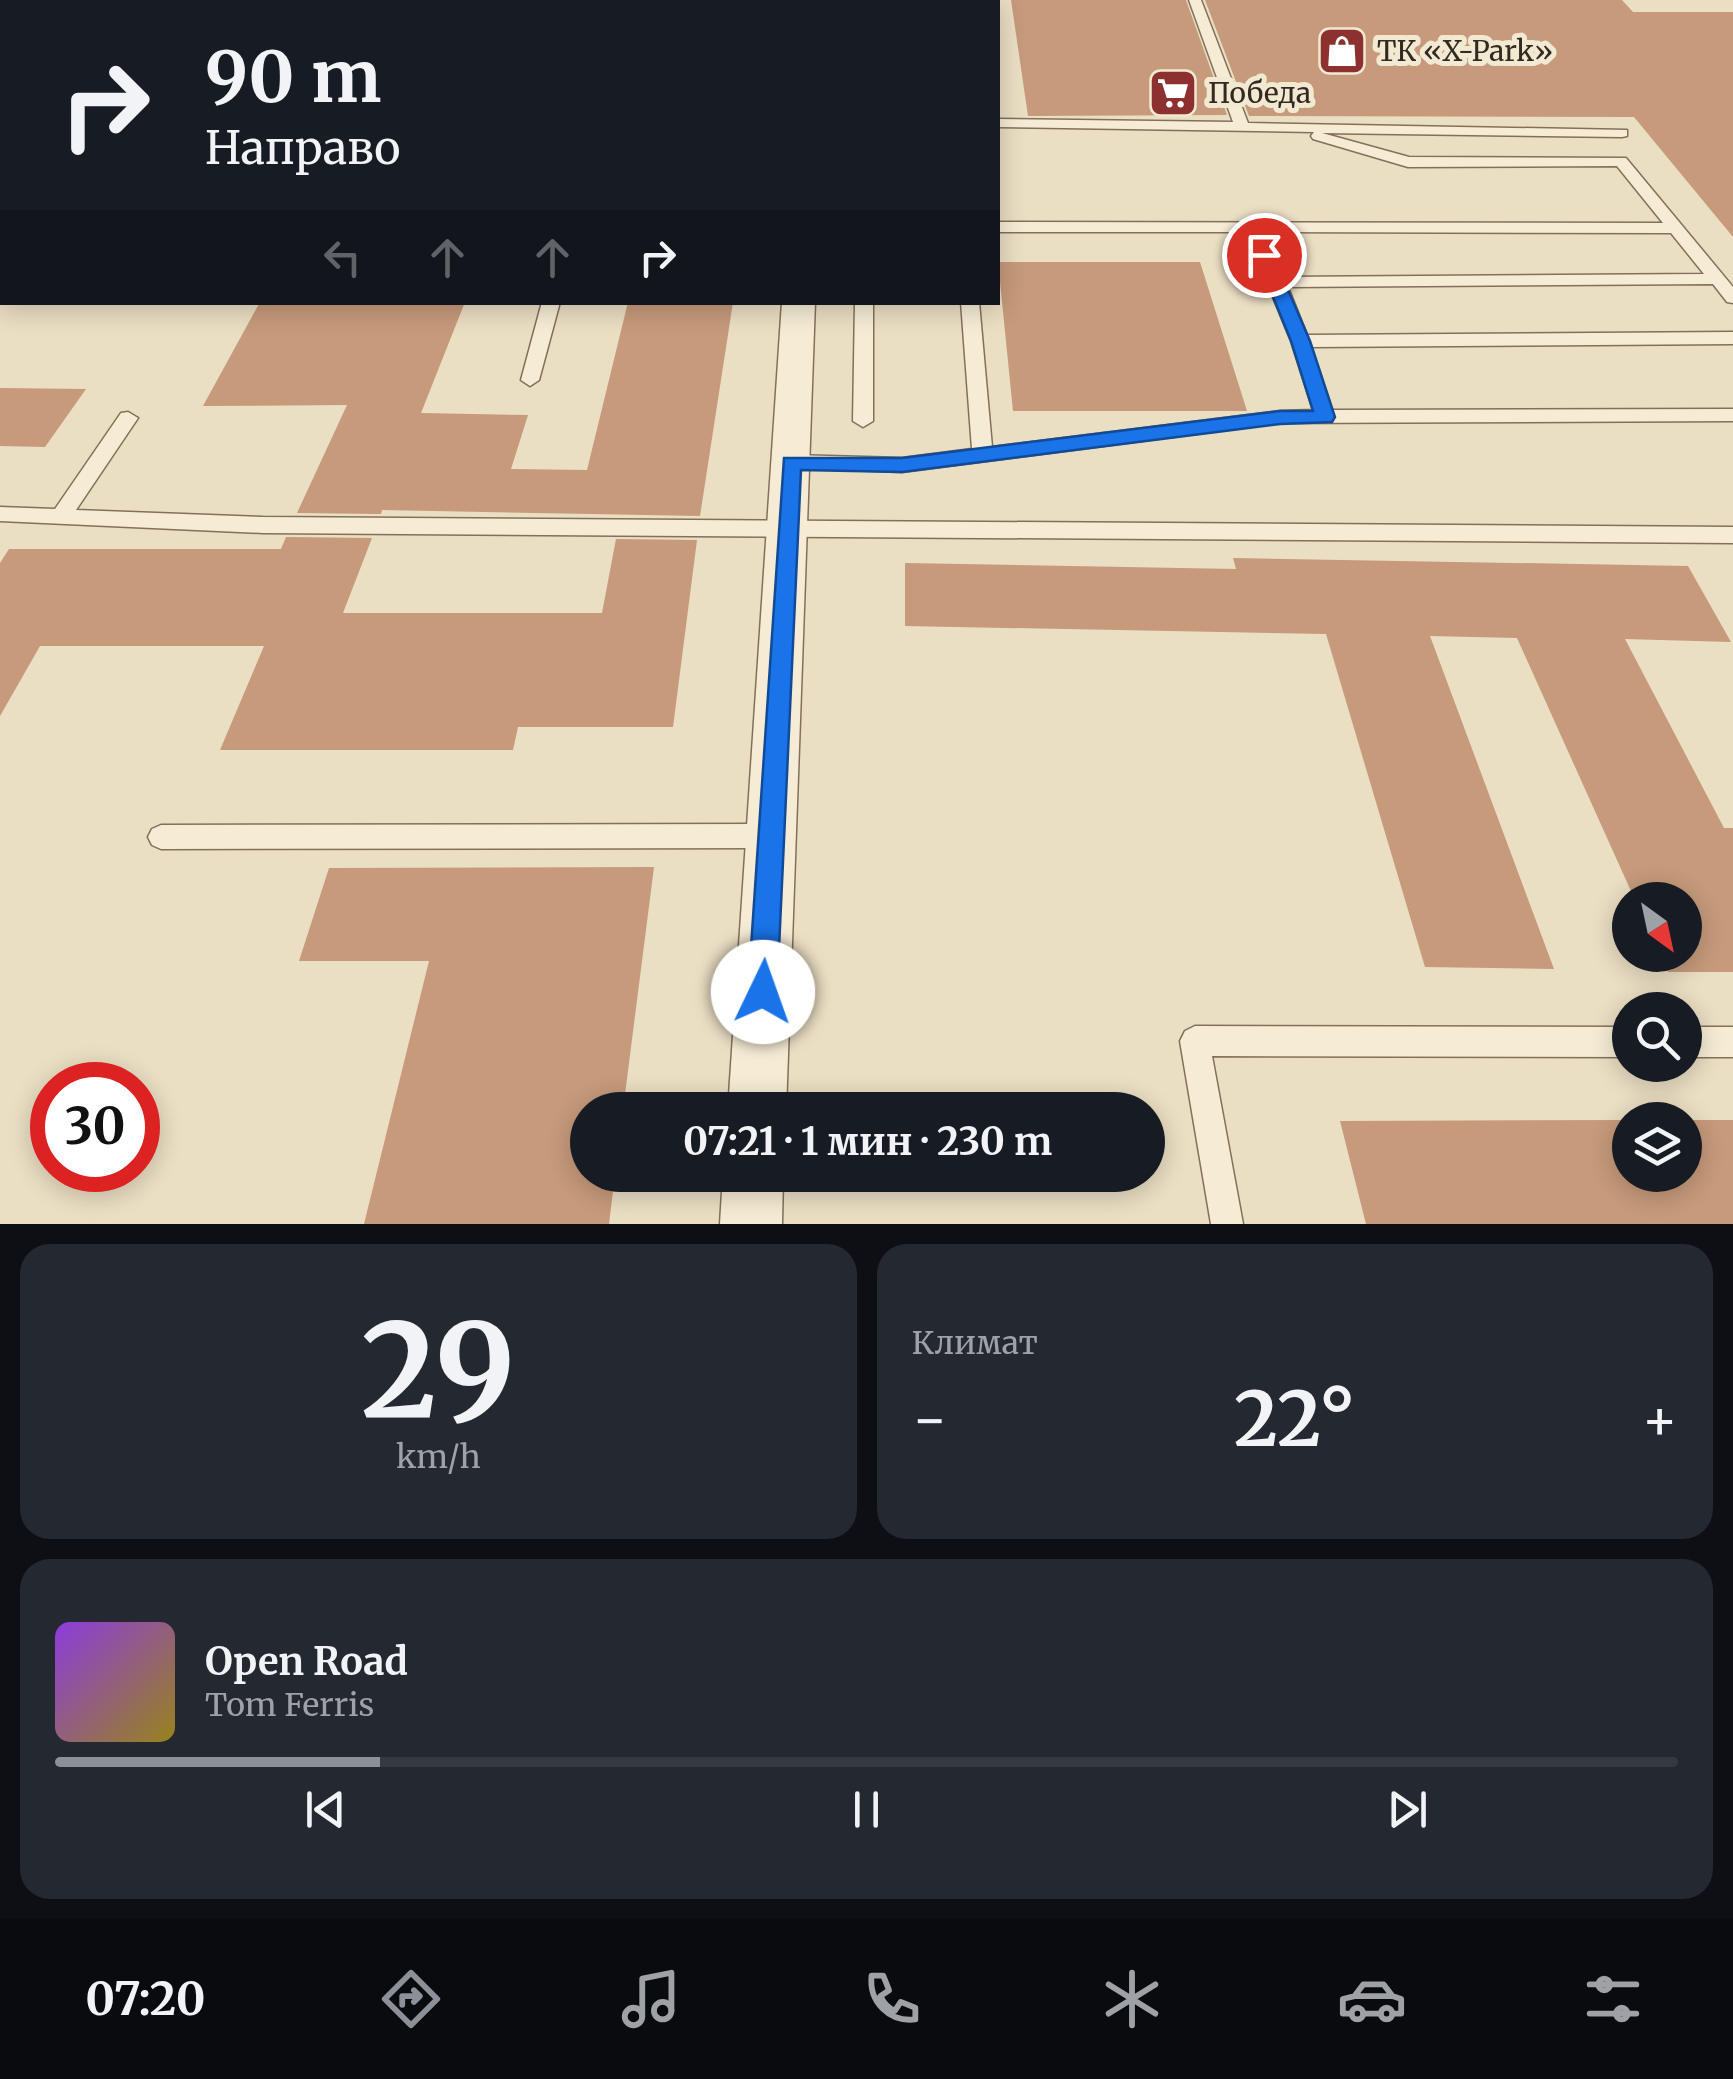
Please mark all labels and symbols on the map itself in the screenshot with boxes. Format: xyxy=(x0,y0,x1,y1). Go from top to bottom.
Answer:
shop icon: ТК «X-Park» xyxy=(1316,25,1368,77)
place label: ТК «X-Park» xyxy=(1377,33,1553,69)
supermarket icon: Победа xyxy=(1147,67,1199,119)
place label: Победа xyxy=(1208,75,1311,111)
pin xyxy=(1222,213,1307,298)
north arrow xyxy=(1612,882,1702,972)
position arrow xyxy=(711,940,815,1044)
speed limit sign: 30 xyxy=(30,1062,160,1192)

